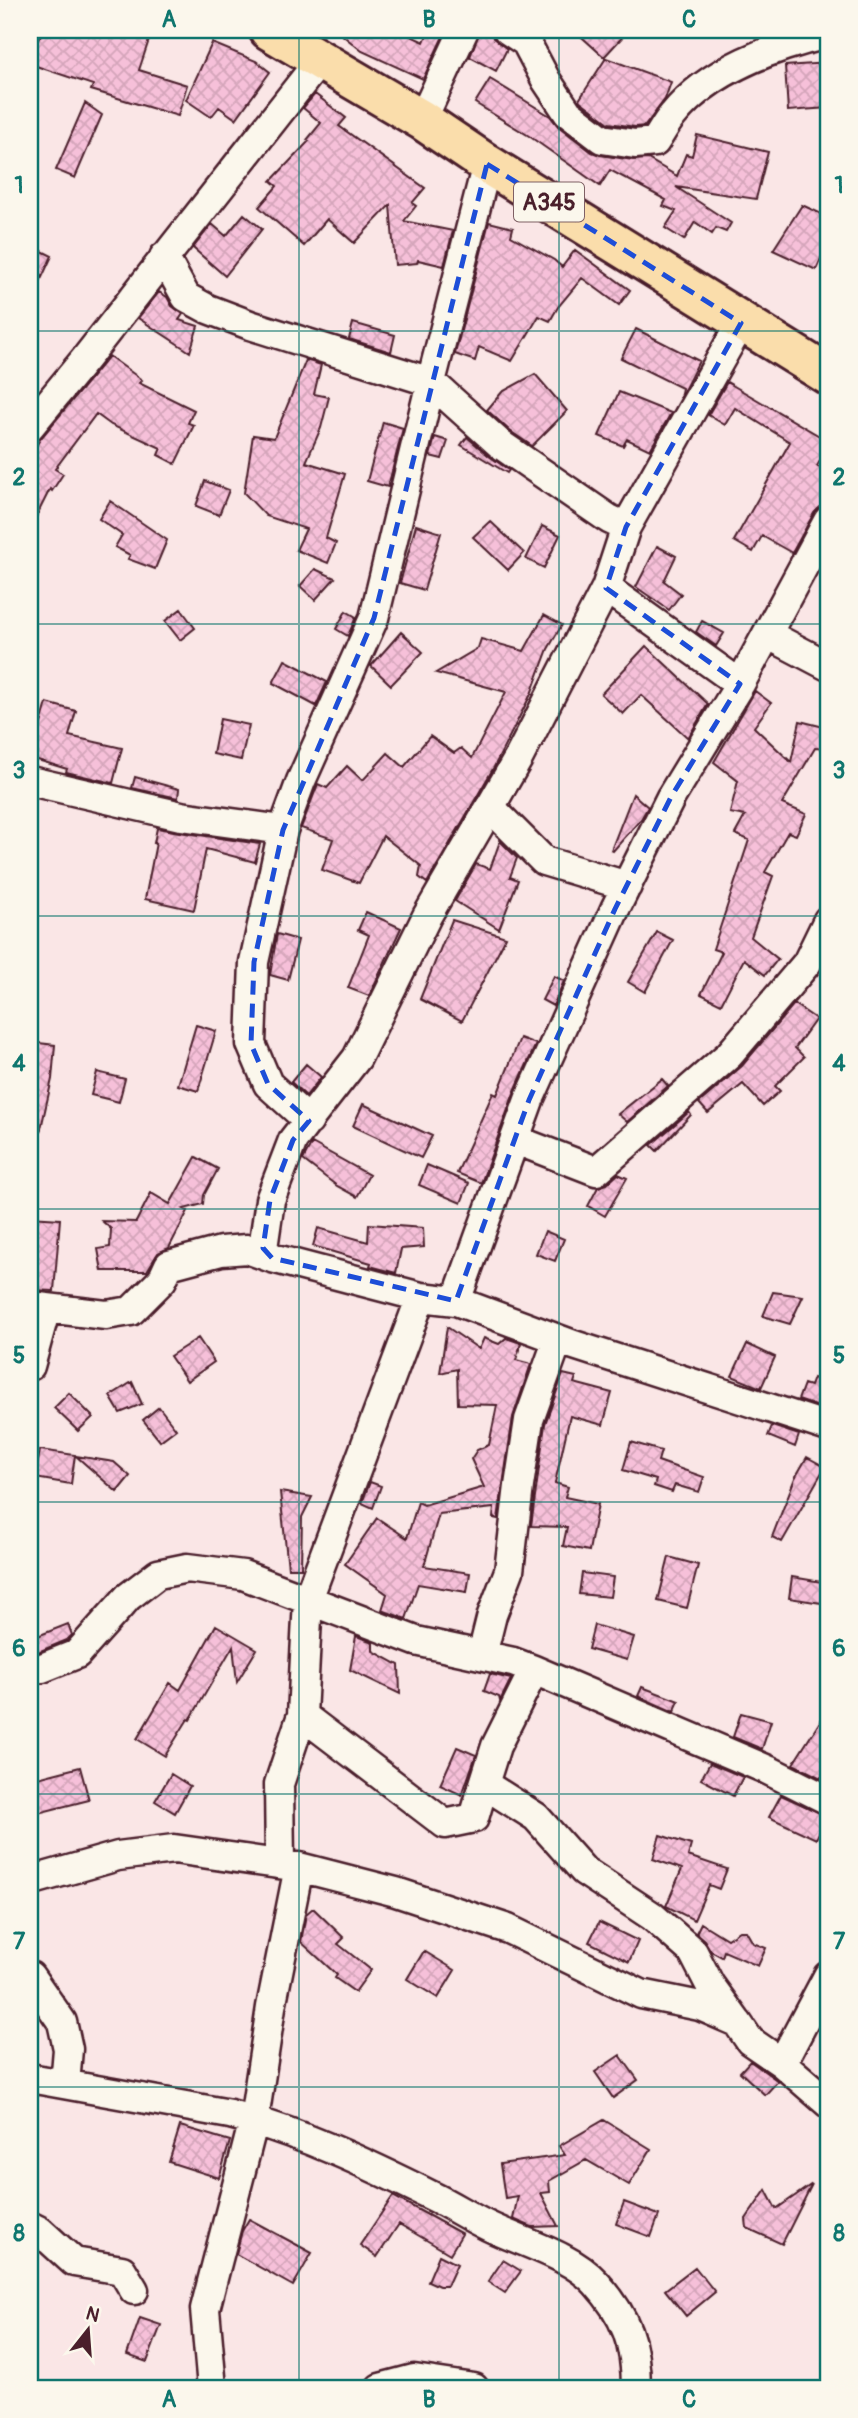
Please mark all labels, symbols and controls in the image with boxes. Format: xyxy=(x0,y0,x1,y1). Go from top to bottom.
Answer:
text: A xyxy=(162,5,177,34)
text: B xyxy=(422,5,436,34)
text: C xyxy=(682,5,696,34)
text: 1 xyxy=(15,171,24,200)
text: 1 xyxy=(835,171,844,200)
road number: A345 xyxy=(514,182,584,222)
text: 2 xyxy=(13,463,26,492)
text: 2 xyxy=(833,463,846,492)
text: 3 xyxy=(13,756,25,785)
text: 3 xyxy=(833,756,845,785)
text: 4 xyxy=(12,1049,26,1078)
text: 4 xyxy=(832,1049,846,1078)
text: 5 xyxy=(13,1341,25,1370)
text: 5 xyxy=(833,1341,845,1370)
text: 6 xyxy=(12,1634,26,1663)
text: 6 xyxy=(832,1634,846,1663)
text: 7 xyxy=(13,1927,26,1956)
text: 7 xyxy=(833,1927,846,1956)
text: 8 xyxy=(13,2219,25,2248)
text: 8 xyxy=(833,2219,845,2248)
north arrow xyxy=(52,2296,122,2366)
text: N xyxy=(83,2301,102,2328)
text: A xyxy=(162,2385,177,2414)
text: B xyxy=(422,2385,436,2414)
text: C xyxy=(682,2385,696,2414)

